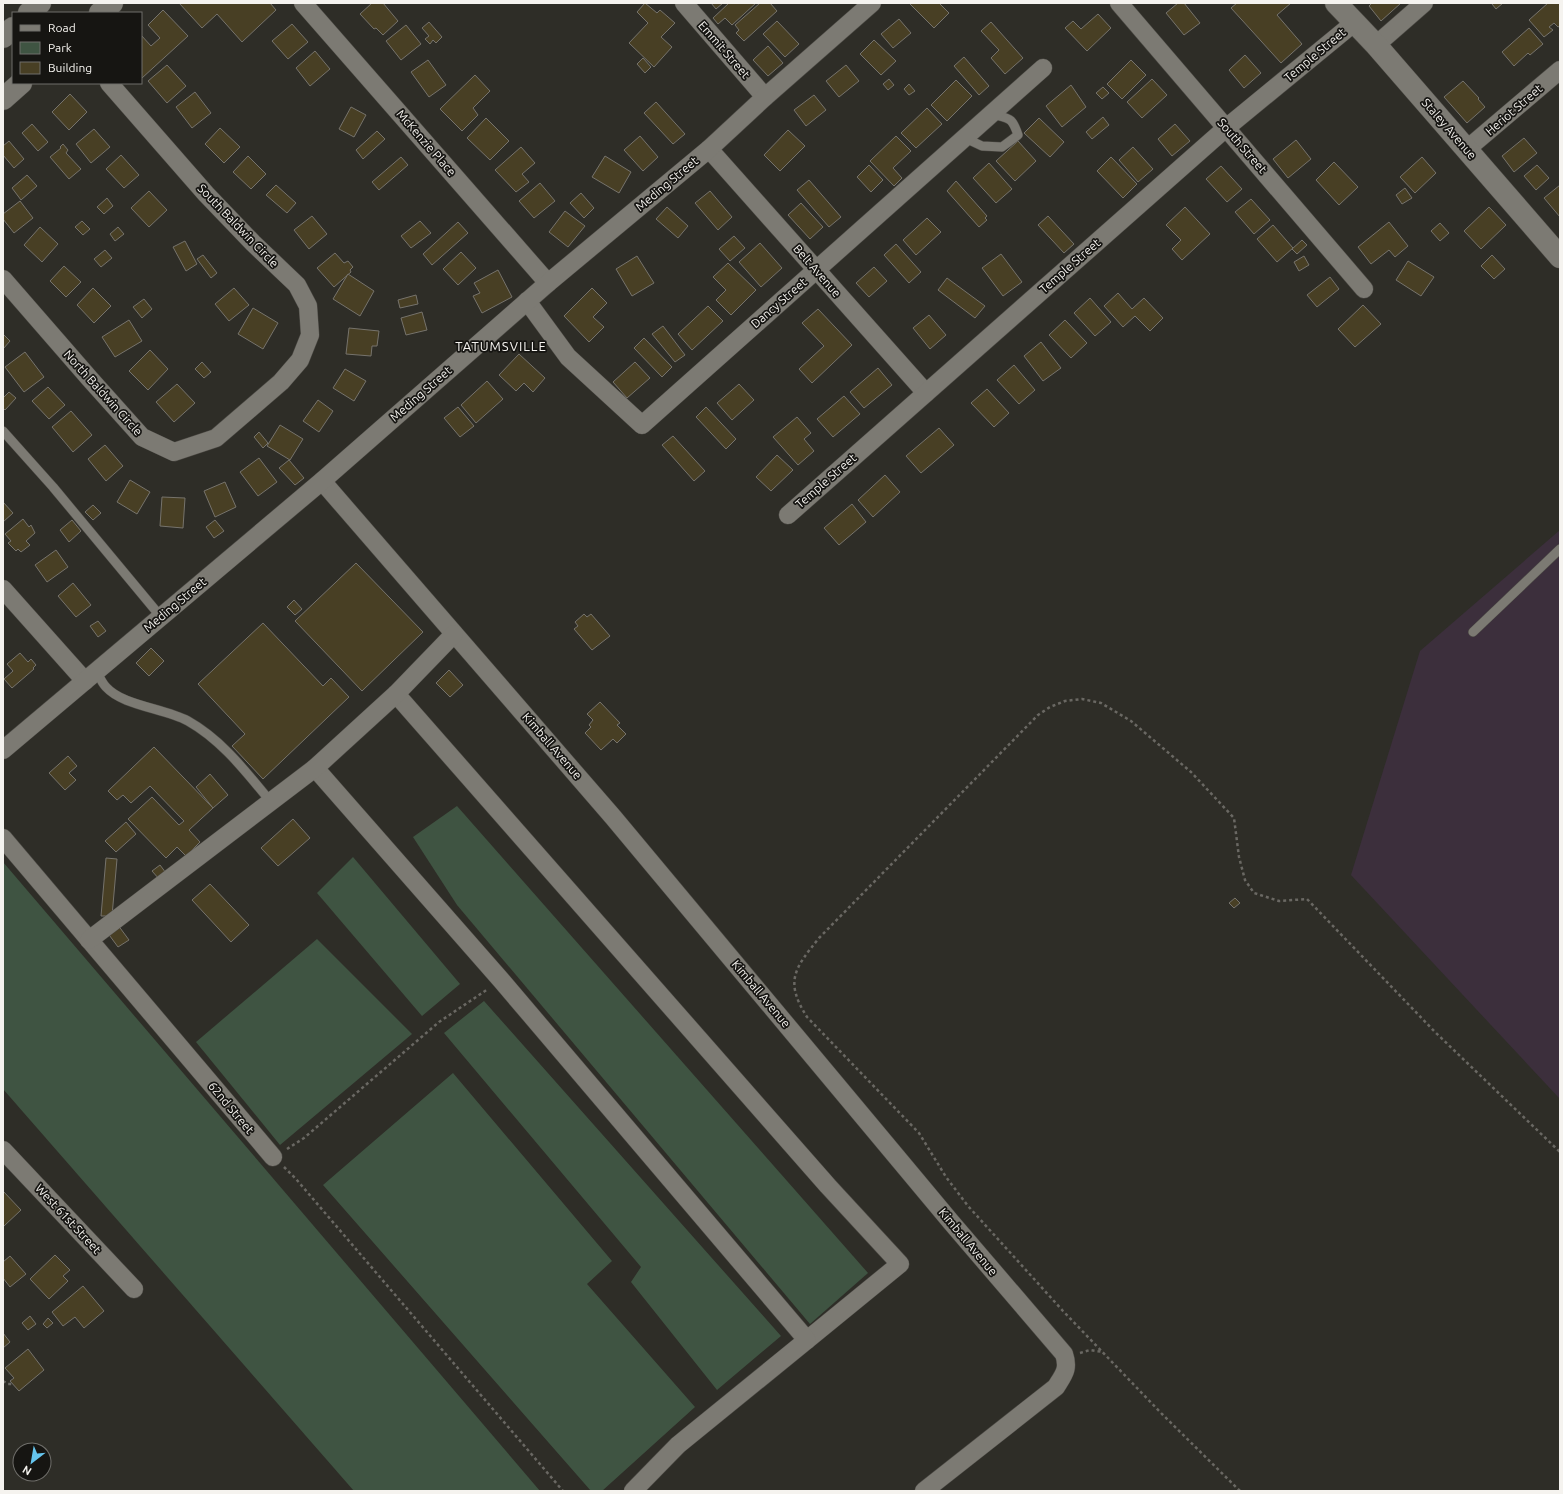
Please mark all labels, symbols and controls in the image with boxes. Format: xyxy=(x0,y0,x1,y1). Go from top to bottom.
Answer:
legend xyxy=(12,12,142,84)
street label: Emmit Street xyxy=(696,18,753,81)
text: Road xyxy=(48,21,76,34)
street label: Temple Street xyxy=(1281,25,1348,84)
text: Park xyxy=(48,41,72,54)
text: Building xyxy=(48,61,92,74)
street label: Heriot Street xyxy=(1483,81,1545,138)
street label: Staley Avenue xyxy=(1420,96,1479,162)
street label: McKenzie Place xyxy=(394,107,459,178)
street label: South Street xyxy=(1215,116,1270,176)
street label: Meding Street xyxy=(633,154,701,213)
street label: South Baldwin Circle xyxy=(195,181,281,270)
street label: Temple Street xyxy=(1037,236,1103,295)
street label: Belt Avenue xyxy=(791,242,844,300)
street label: Dancy Street xyxy=(748,275,809,330)
district label: TATUMSVILLE xyxy=(455,339,547,353)
street label: North Baldwin Circle xyxy=(62,347,145,438)
street label: Meding Street xyxy=(387,363,454,424)
street label: Temple Street xyxy=(793,451,859,510)
street label: Meding Street xyxy=(141,575,209,634)
street label: Kimball Avenue xyxy=(520,710,585,781)
street label: Kimball Avenue xyxy=(730,958,793,1030)
street label: 62nd Street xyxy=(206,1079,257,1136)
street label: West 61st Street xyxy=(33,1181,104,1256)
street label: Kimball Avenue xyxy=(937,1206,1000,1278)
north arrow xyxy=(12,1442,52,1482)
text: N xyxy=(20,1463,33,1478)

